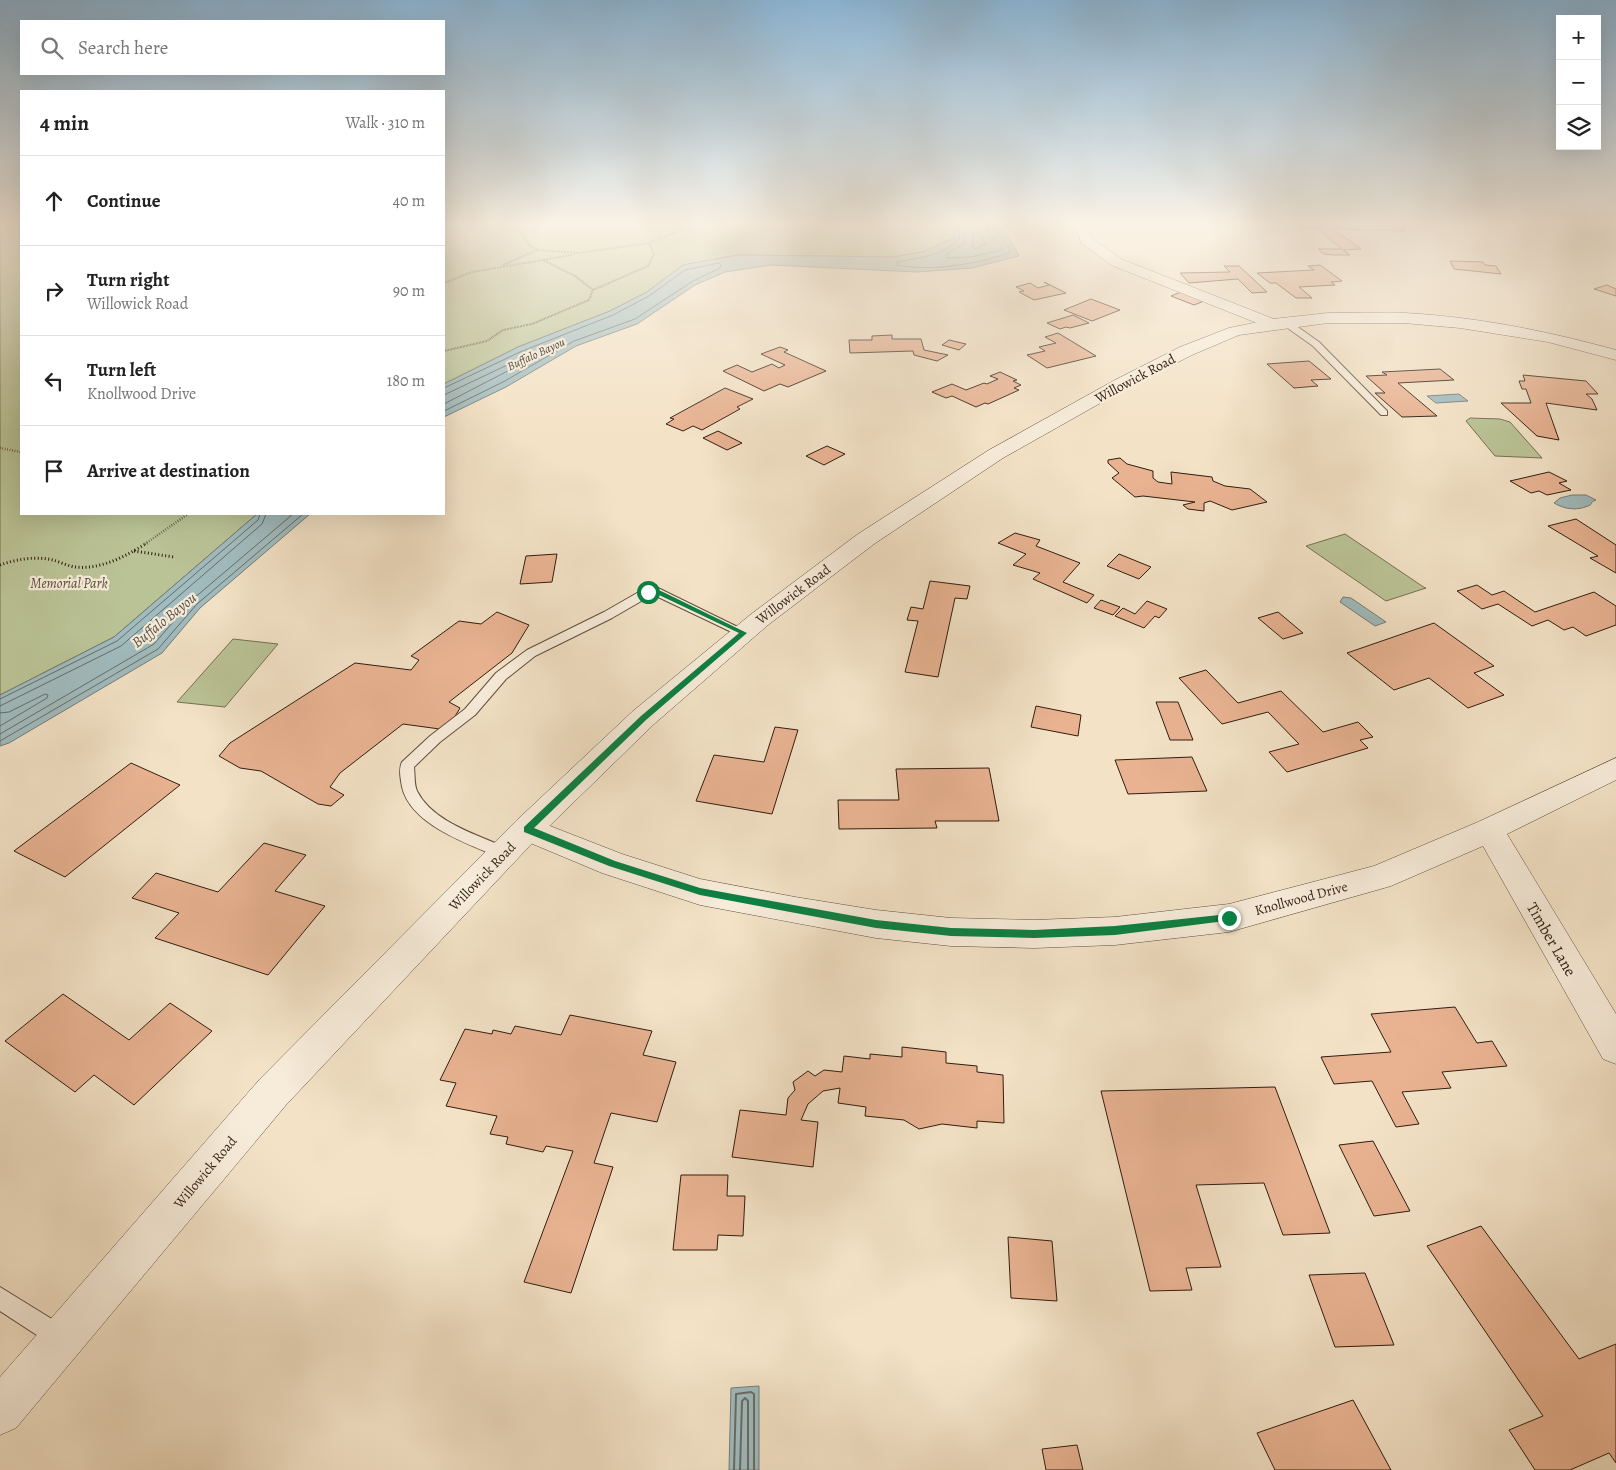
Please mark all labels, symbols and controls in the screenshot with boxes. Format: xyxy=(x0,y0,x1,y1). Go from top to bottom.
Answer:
map controls xyxy=(1556,15,1601,150)
button: + xyxy=(1556,15,1601,60)
search box xyxy=(20,20,445,75)
icon: search xyxy=(38,34,66,62)
text: Search here xyxy=(78,35,168,61)
button: − xyxy=(1556,60,1601,105)
button: layers xyxy=(1556,105,1601,150)
text: 4 min xyxy=(40,109,89,137)
text: Walk · 310 m xyxy=(345,112,425,134)
icon: ahead xyxy=(40,187,68,215)
text: Continue xyxy=(87,188,161,214)
text: 40 m xyxy=(393,190,425,212)
text: Turn right xyxy=(87,267,169,293)
icon: right xyxy=(40,277,68,305)
text: 90 m xyxy=(393,280,425,302)
text: Willowick Road xyxy=(87,293,188,315)
water label: Buffalo Bayou xyxy=(504,334,568,374)
street label: Willowick Road xyxy=(1091,349,1179,408)
text: Turn left xyxy=(87,357,156,383)
icon: left xyxy=(40,367,68,395)
text: 180 m xyxy=(387,370,425,392)
text: Knollwood Drive xyxy=(87,383,196,405)
icon: arrive xyxy=(40,457,68,485)
text: Arrive at destination xyxy=(87,458,250,484)
street label: Willowick Road xyxy=(751,560,835,629)
park label: Memorial Park xyxy=(30,574,108,593)
route start xyxy=(637,581,660,604)
water label: Buffalo Bayou xyxy=(128,588,200,652)
street label: Willowick Road xyxy=(444,838,520,916)
street label: Knollwood Drive xyxy=(1253,877,1350,920)
street label: Timber Lane xyxy=(1521,898,1581,981)
route end xyxy=(1218,907,1241,930)
street label: Willowick Road xyxy=(169,1132,241,1213)

